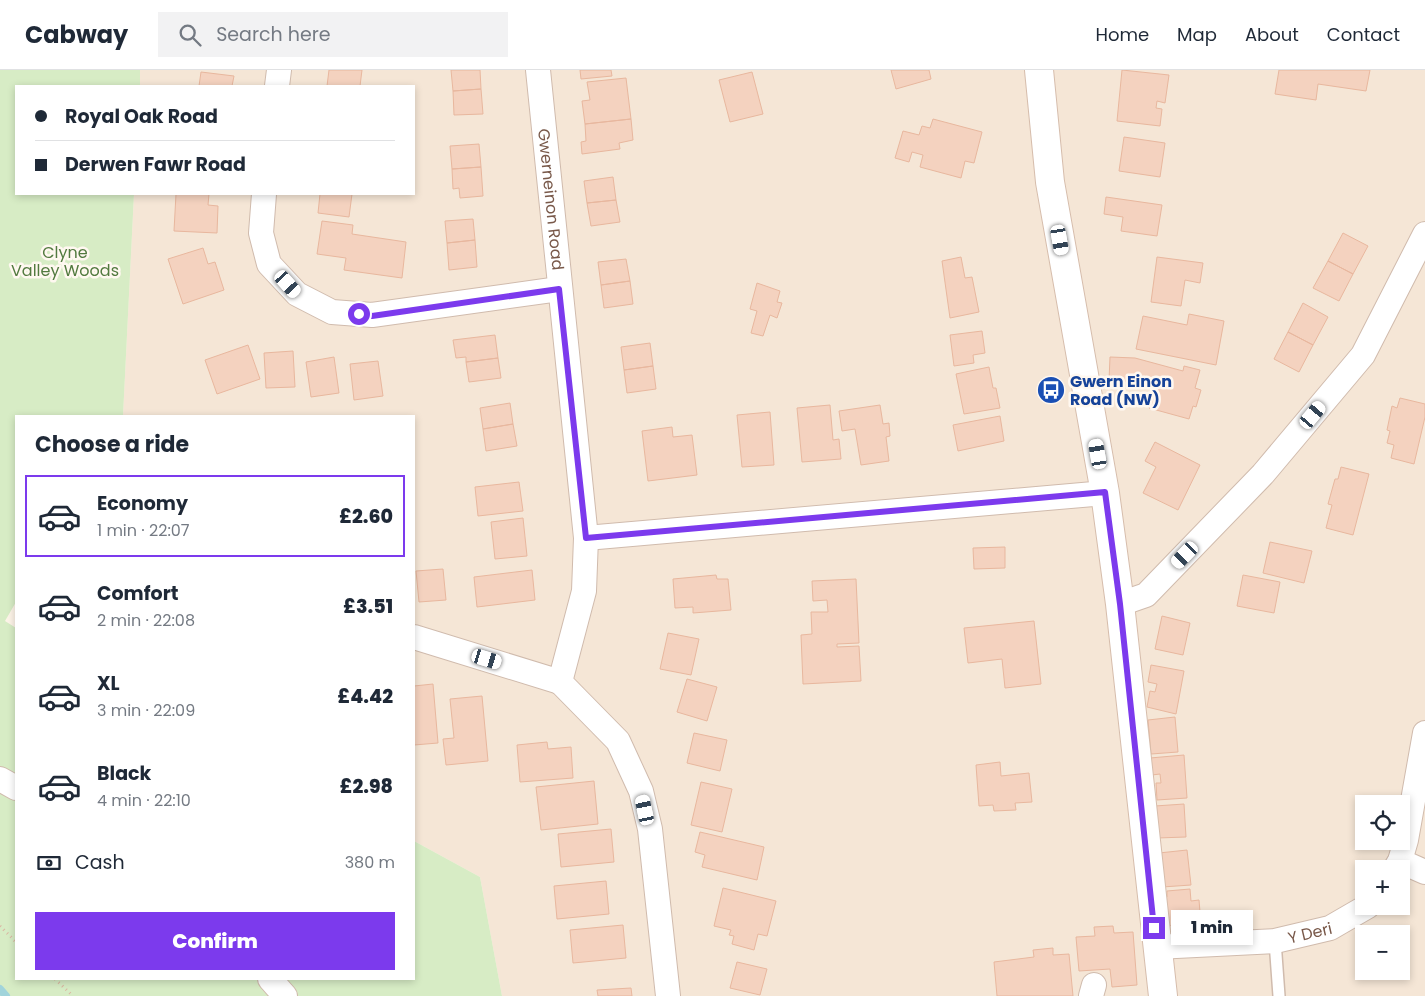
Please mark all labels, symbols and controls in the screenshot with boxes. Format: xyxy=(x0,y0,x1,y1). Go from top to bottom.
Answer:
search box xyxy=(158,12,508,57)
text: Cabway xyxy=(25,18,128,51)
icon: search xyxy=(176,21,204,49)
text: Search here xyxy=(216,21,331,48)
text: Home xyxy=(1095,22,1149,47)
text: Map xyxy=(1177,22,1217,47)
text: About xyxy=(1245,22,1299,47)
text: Contact xyxy=(1327,22,1400,47)
text: Royal Oak Road xyxy=(65,103,218,130)
street label: Gwerneinon Road xyxy=(533,127,570,271)
text: Derwen Fawr Road xyxy=(65,151,246,178)
car xyxy=(1050,224,1069,256)
park label: Clyne Valley Woods xyxy=(11,241,119,282)
car xyxy=(272,268,303,300)
route start xyxy=(348,303,370,325)
place label: Gwern Einon Road (NW) xyxy=(1070,370,1172,411)
bus stop icon: Gwern Einon Road (NW) xyxy=(1036,375,1066,405)
car xyxy=(1297,399,1328,431)
text: Choose a ride xyxy=(35,429,189,460)
car xyxy=(1088,438,1107,470)
text: Economy xyxy=(97,490,188,517)
icon: car xyxy=(37,494,82,539)
text: £2.60 xyxy=(339,503,393,530)
text: 1 min · 22:07 xyxy=(97,519,190,542)
car xyxy=(1169,539,1200,571)
text: Comfort xyxy=(97,580,179,607)
icon: car xyxy=(37,584,82,629)
text: £3.51 xyxy=(343,593,393,620)
text: 2 min · 22:08 xyxy=(97,609,195,632)
car xyxy=(470,647,503,671)
text: XL xyxy=(97,670,120,697)
icon: car xyxy=(37,674,82,719)
text: £4.42 xyxy=(337,683,393,710)
text: 3 min · 22:09 xyxy=(97,699,195,722)
text: Black xyxy=(97,760,151,787)
icon: car xyxy=(37,764,82,809)
text: £2.98 xyxy=(340,773,393,800)
text: 4 min · 22:10 xyxy=(97,789,191,812)
car xyxy=(634,794,655,826)
map controls xyxy=(1355,795,1410,980)
button: locate xyxy=(1355,795,1410,850)
icon: cash xyxy=(35,849,63,877)
text: Cash xyxy=(75,849,125,876)
text: 380 m xyxy=(345,851,395,874)
button: + xyxy=(1355,860,1410,915)
callout: 1 min xyxy=(1172,910,1254,946)
button: Confirm xyxy=(35,912,395,970)
text: 1 min xyxy=(1191,916,1233,939)
street label: Y Deri xyxy=(1285,916,1334,949)
route end xyxy=(1143,917,1165,939)
button: − xyxy=(1355,925,1410,980)

